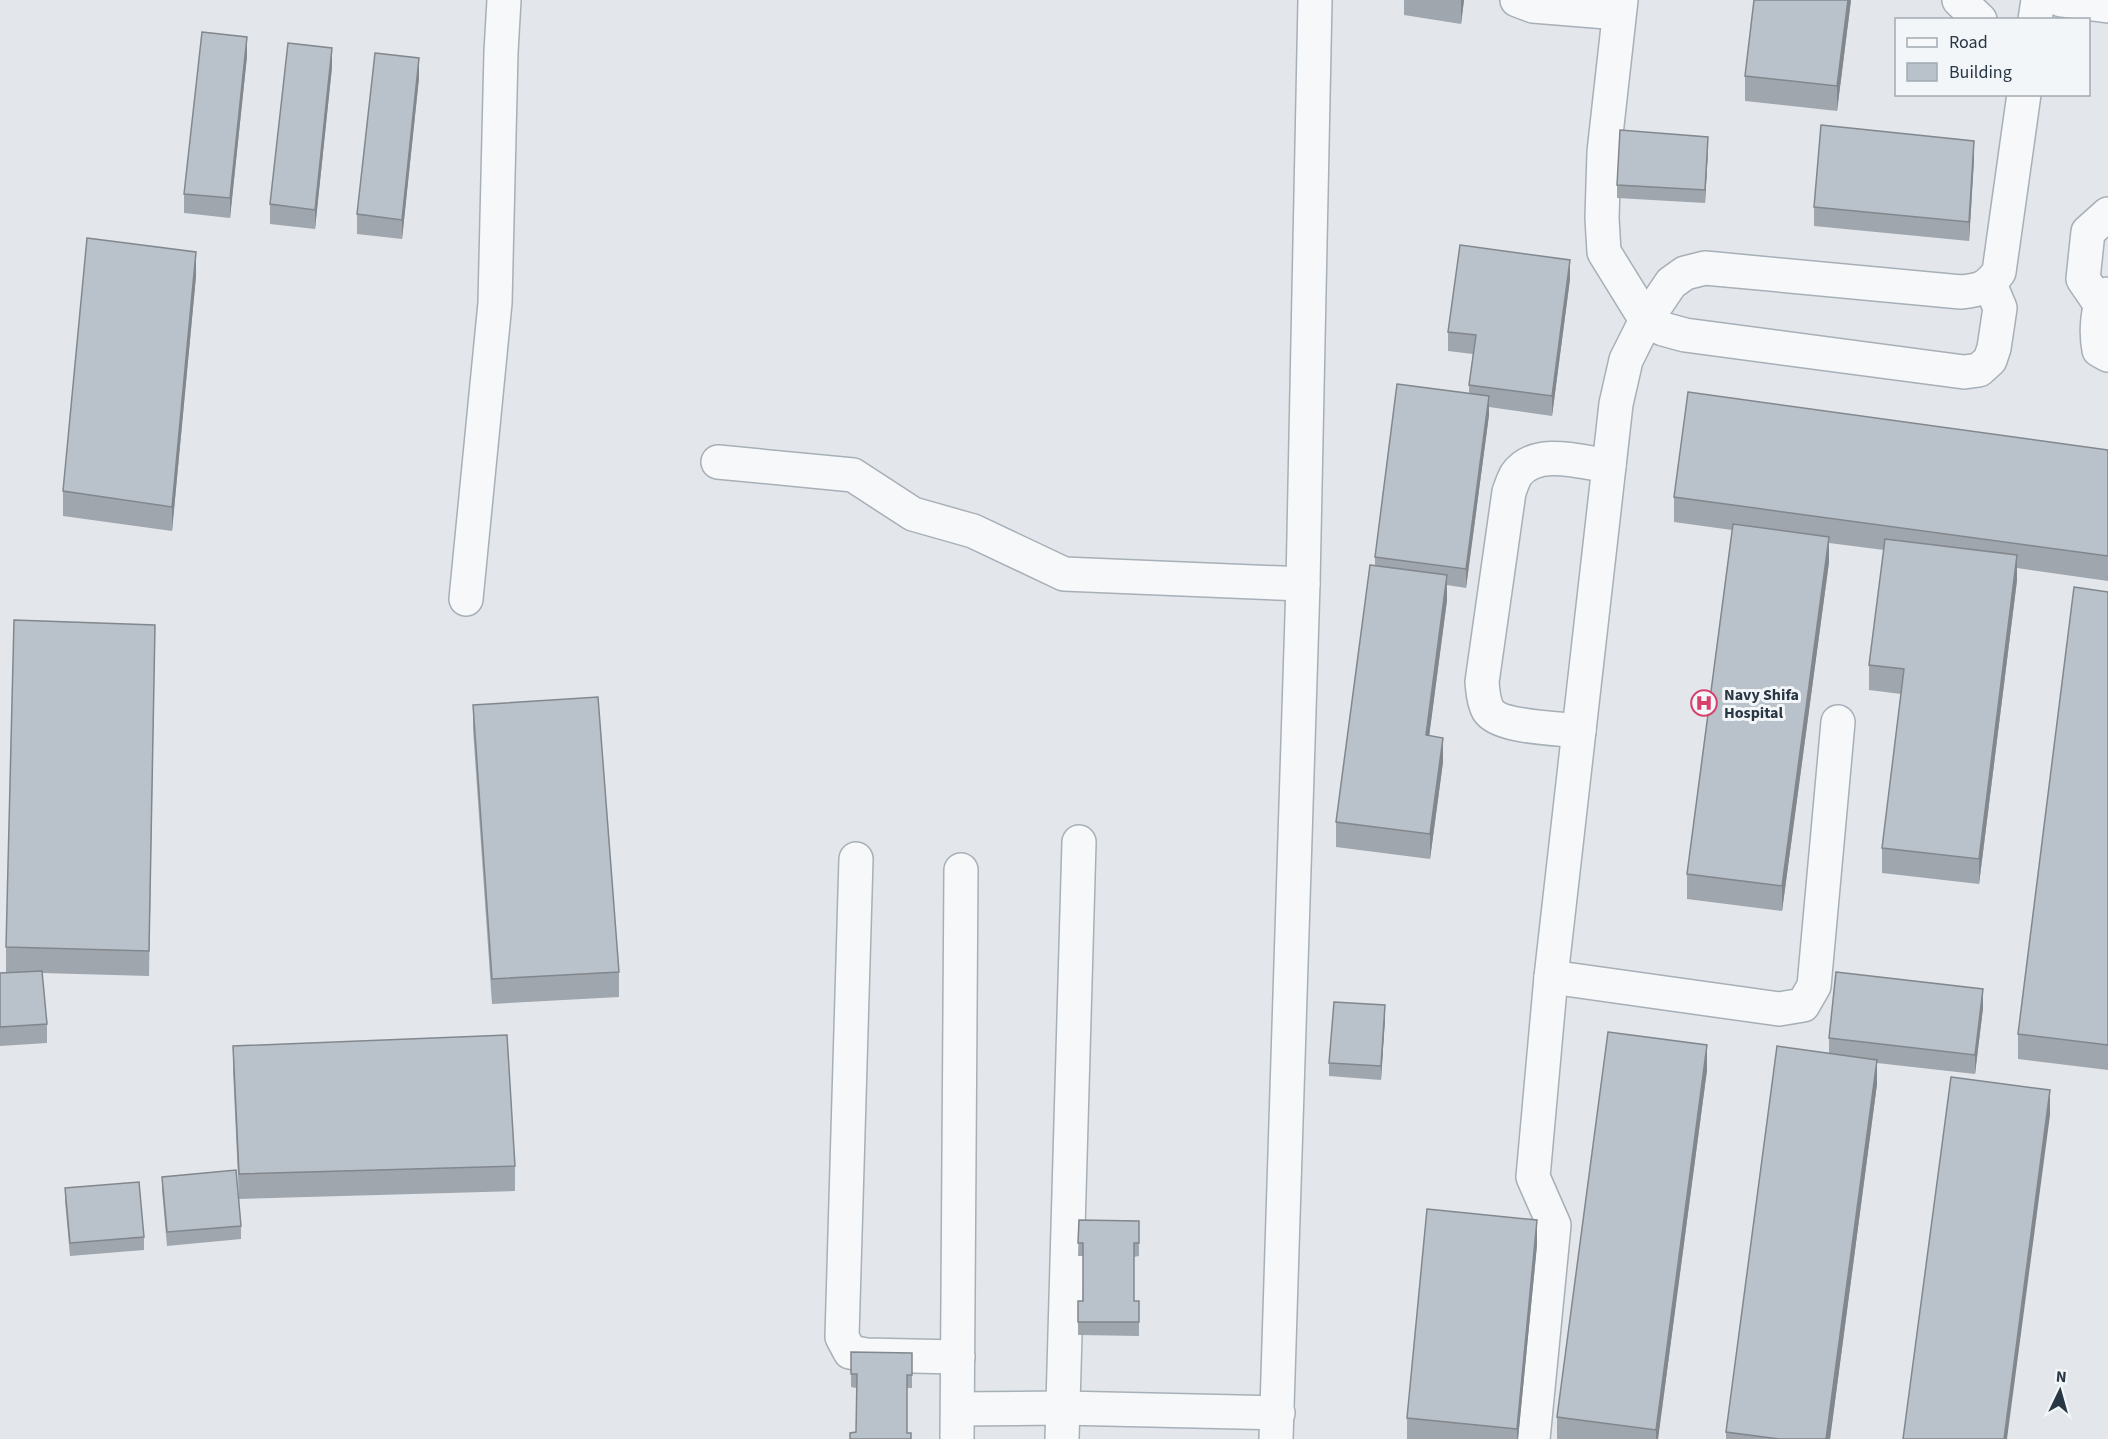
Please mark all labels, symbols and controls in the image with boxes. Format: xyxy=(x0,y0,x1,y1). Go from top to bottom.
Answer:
legend xyxy=(1895,18,2090,96)
text: Road xyxy=(1949,30,1988,55)
text: Building xyxy=(1949,60,2012,85)
place label: Navy Shifa Hospital xyxy=(1724,684,1799,724)
hospital icon: Navy Shifa Hospital xyxy=(1689,688,1719,718)
north arrow xyxy=(2030,1361,2090,1421)
text: N xyxy=(2055,1366,2067,1388)

